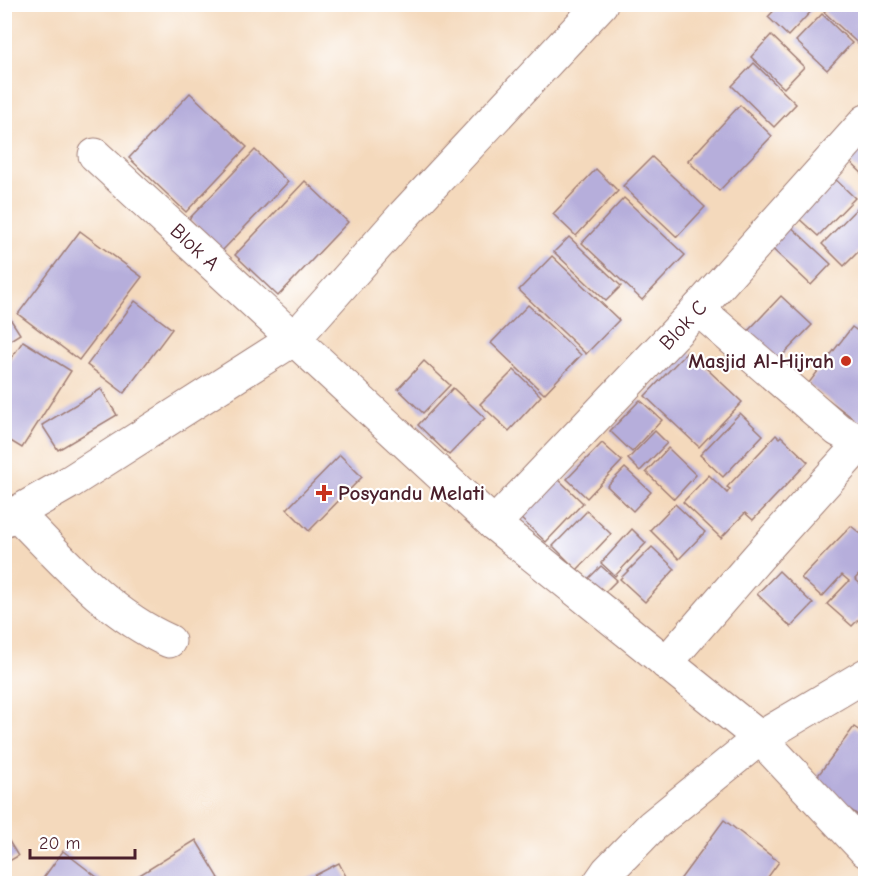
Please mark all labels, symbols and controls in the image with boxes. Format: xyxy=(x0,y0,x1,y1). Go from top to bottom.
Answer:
street label: Blok A xyxy=(166,218,224,276)
street label: Blok C xyxy=(654,295,712,355)
place label: Masjid Al-Hijrah xyxy=(688,349,834,373)
marker: Masjid Al-Hijrah xyxy=(839,354,853,368)
place label: Posyandu Melati xyxy=(338,481,485,505)
marker: Posyandu Melati xyxy=(315,484,333,502)
scale bar xyxy=(30,822,135,860)
text: 20 m xyxy=(39,833,80,854)

